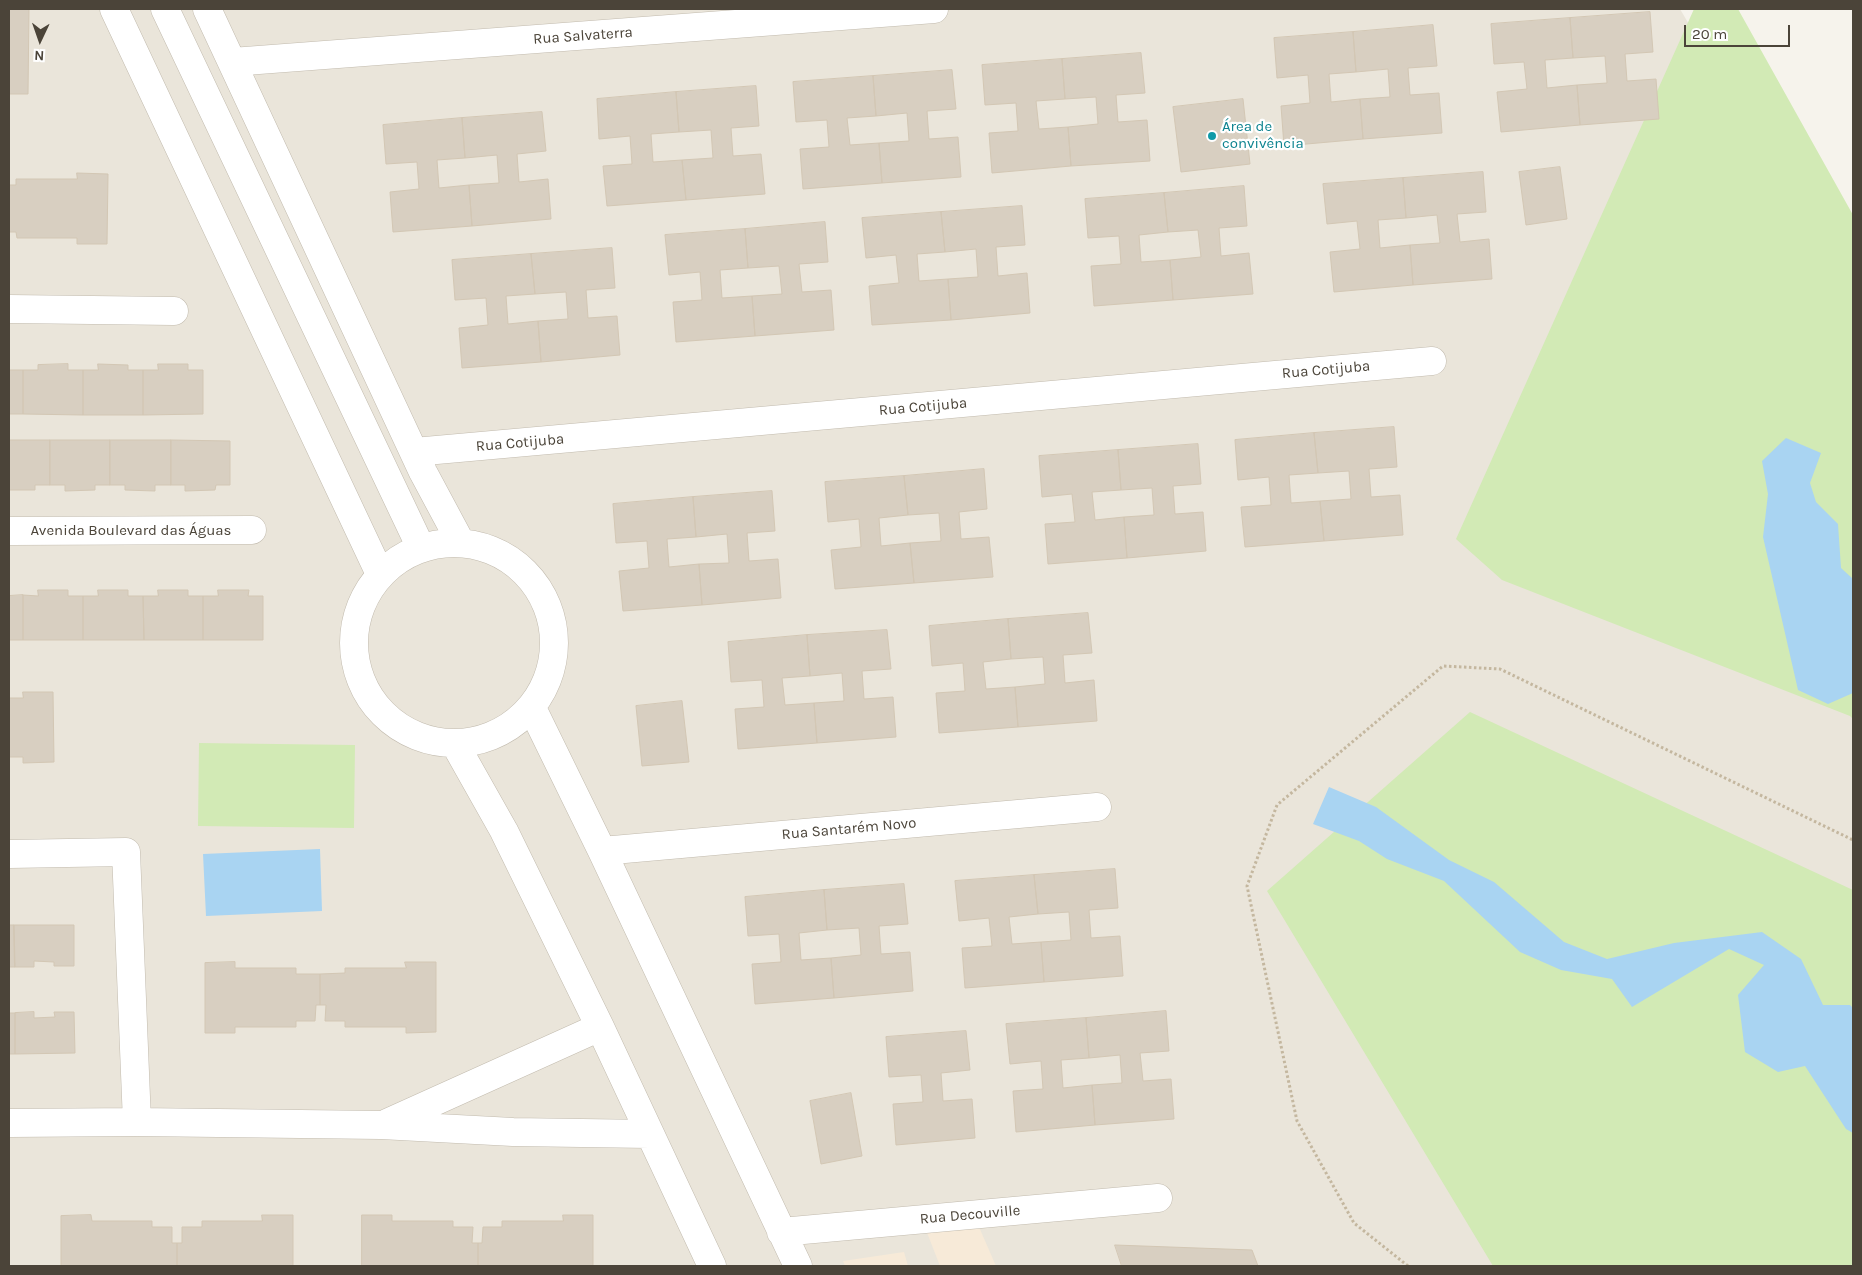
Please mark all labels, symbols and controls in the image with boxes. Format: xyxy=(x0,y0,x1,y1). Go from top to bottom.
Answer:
north arrow xyxy=(15,15,65,65)
scale bar xyxy=(1687,15,1793,47)
street label: Rua Salvaterra xyxy=(533,24,633,48)
text: 20 m xyxy=(1692,25,1727,43)
text: N xyxy=(34,47,45,64)
place label: Área de convivência xyxy=(1222,118,1304,153)
marker: Área de convivência xyxy=(1206,130,1218,142)
street label: Rua Cotijuba xyxy=(1281,357,1371,383)
street label: Rua Cotijuba xyxy=(878,394,968,420)
street label: Rua Cotijuba xyxy=(475,430,565,456)
street label: Avenida Boulevard das Águas xyxy=(31,522,231,540)
street label: Rua Santarém Novo xyxy=(781,814,917,844)
street label: Rua Decouville xyxy=(919,1202,1021,1228)

